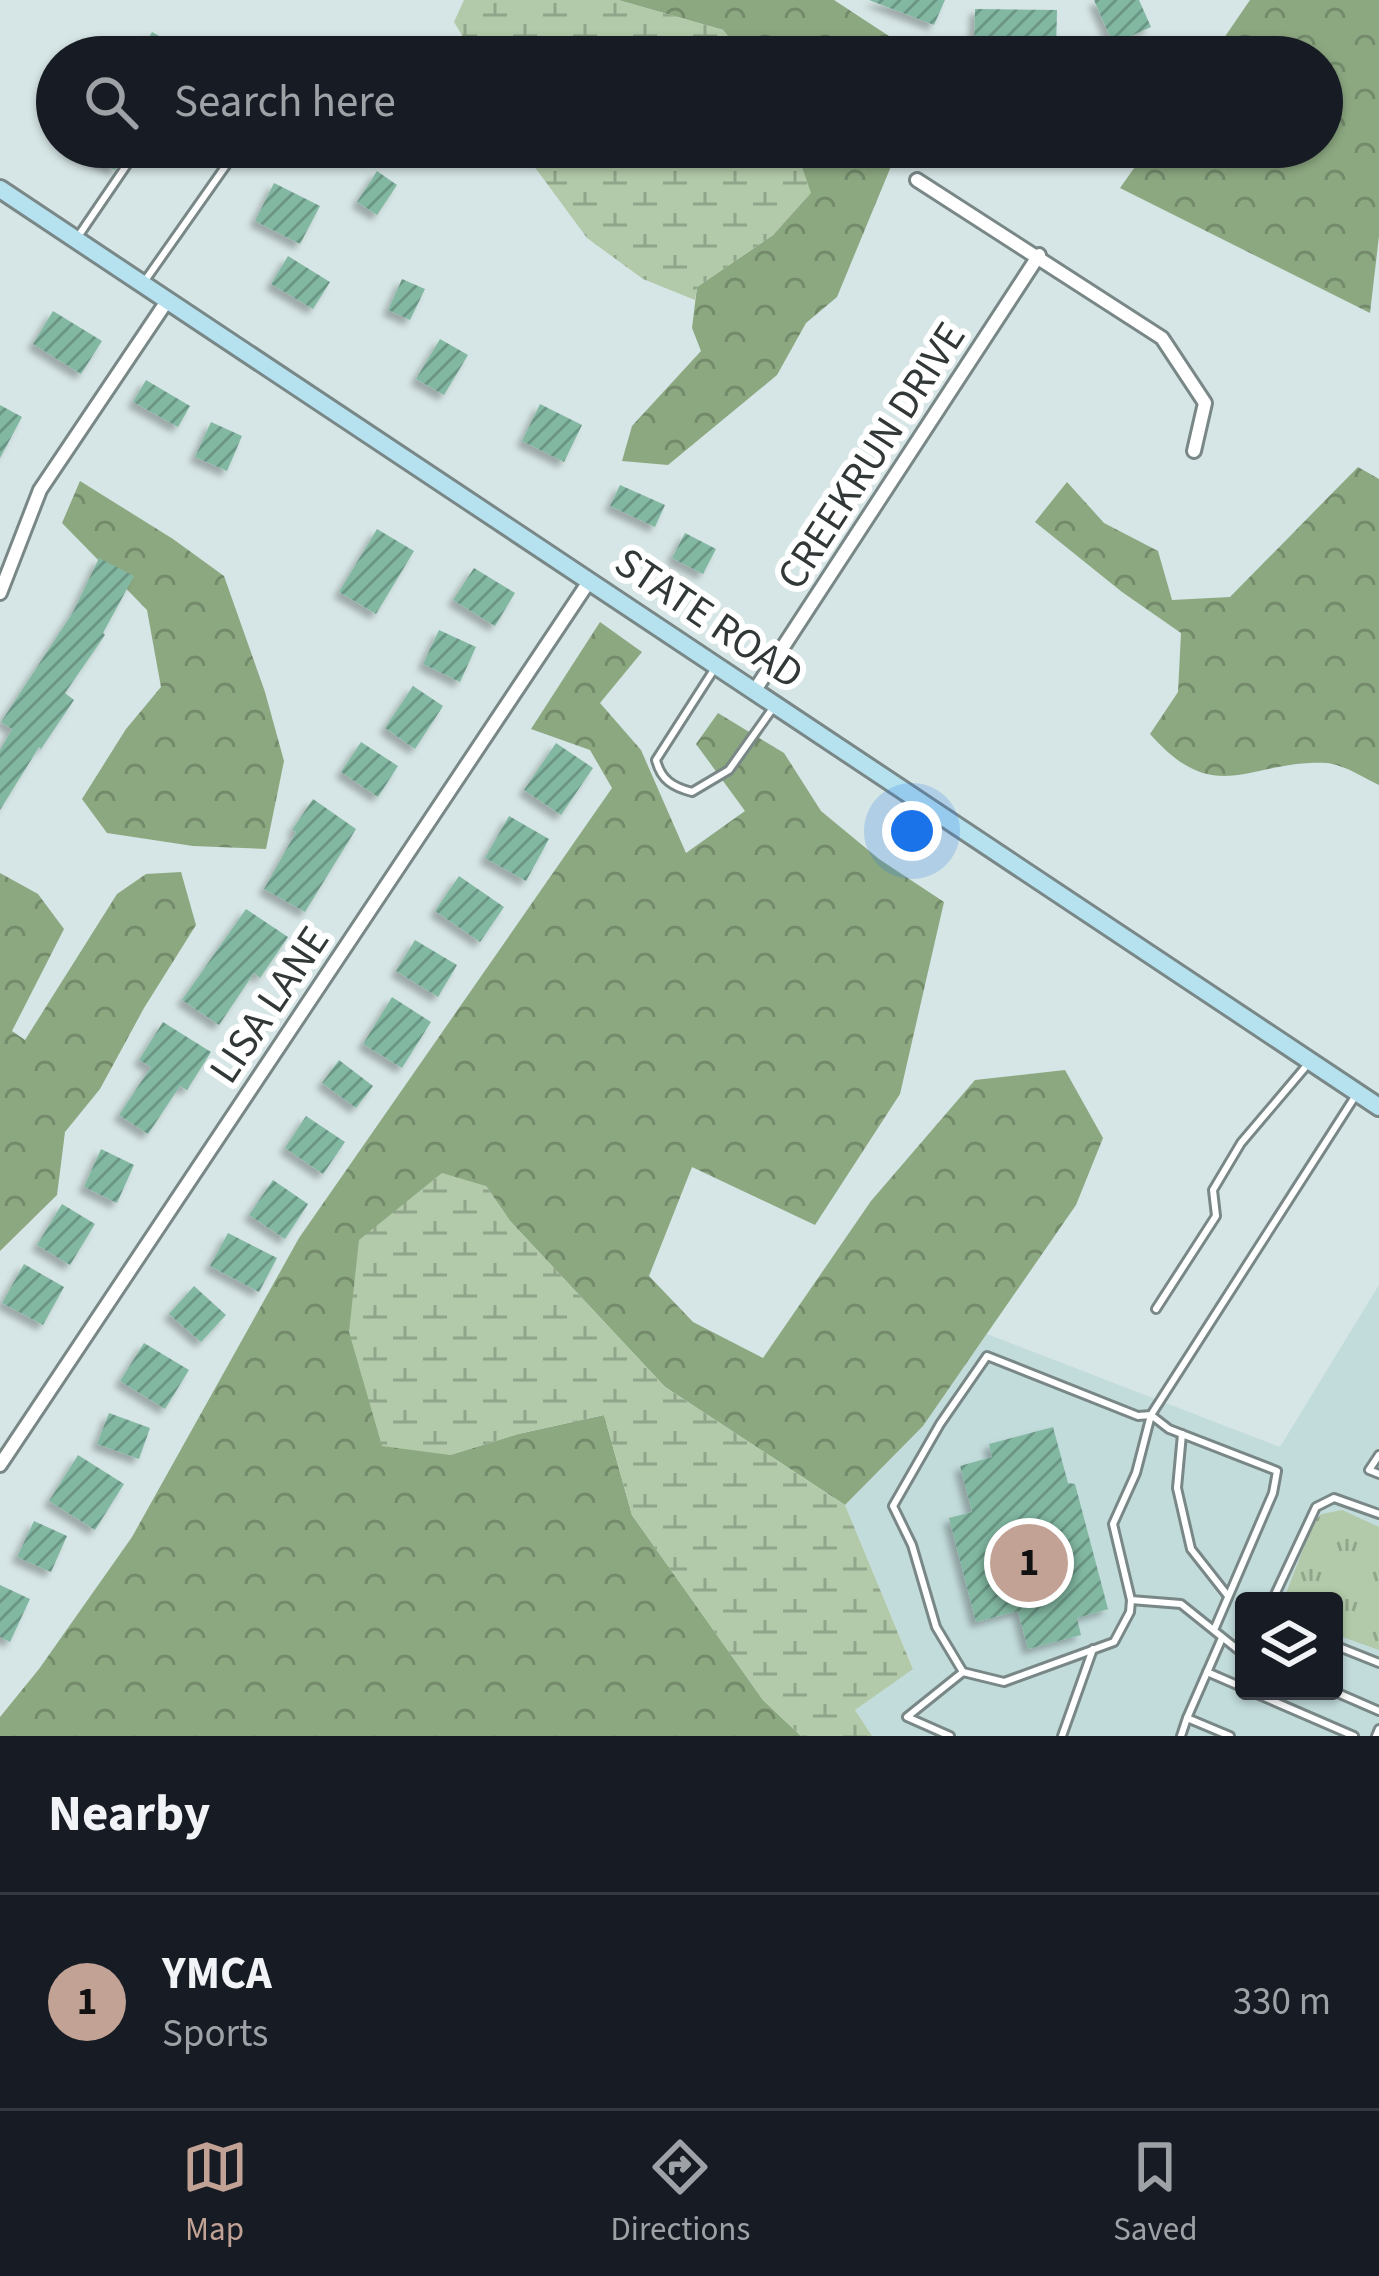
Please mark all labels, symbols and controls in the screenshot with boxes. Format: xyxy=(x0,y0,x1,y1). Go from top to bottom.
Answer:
search box xyxy=(36,36,1343,168)
icon: search xyxy=(78,69,144,135)
text: Search here xyxy=(174,70,396,134)
street label: CREEKRUN DRIVE xyxy=(763,311,981,601)
street label: STATE ROAD xyxy=(603,533,815,704)
your location xyxy=(882,801,942,861)
street label: LISA LANE xyxy=(195,915,344,1096)
pin: 1 xyxy=(990,1518,1068,1608)
map controls xyxy=(1235,1592,1343,1700)
button: layers xyxy=(1235,1592,1343,1700)
text: Nearby xyxy=(48,1778,210,1850)
text: YMCA xyxy=(162,1942,272,2006)
text: 1 xyxy=(77,1974,97,2030)
text: 330 m xyxy=(1233,1974,1331,2030)
text: Sports xyxy=(162,2006,268,2062)
tab: Map xyxy=(182,2134,248,2253)
tab: Directions xyxy=(611,2134,750,2253)
tab: Saved xyxy=(1113,2134,1197,2253)

